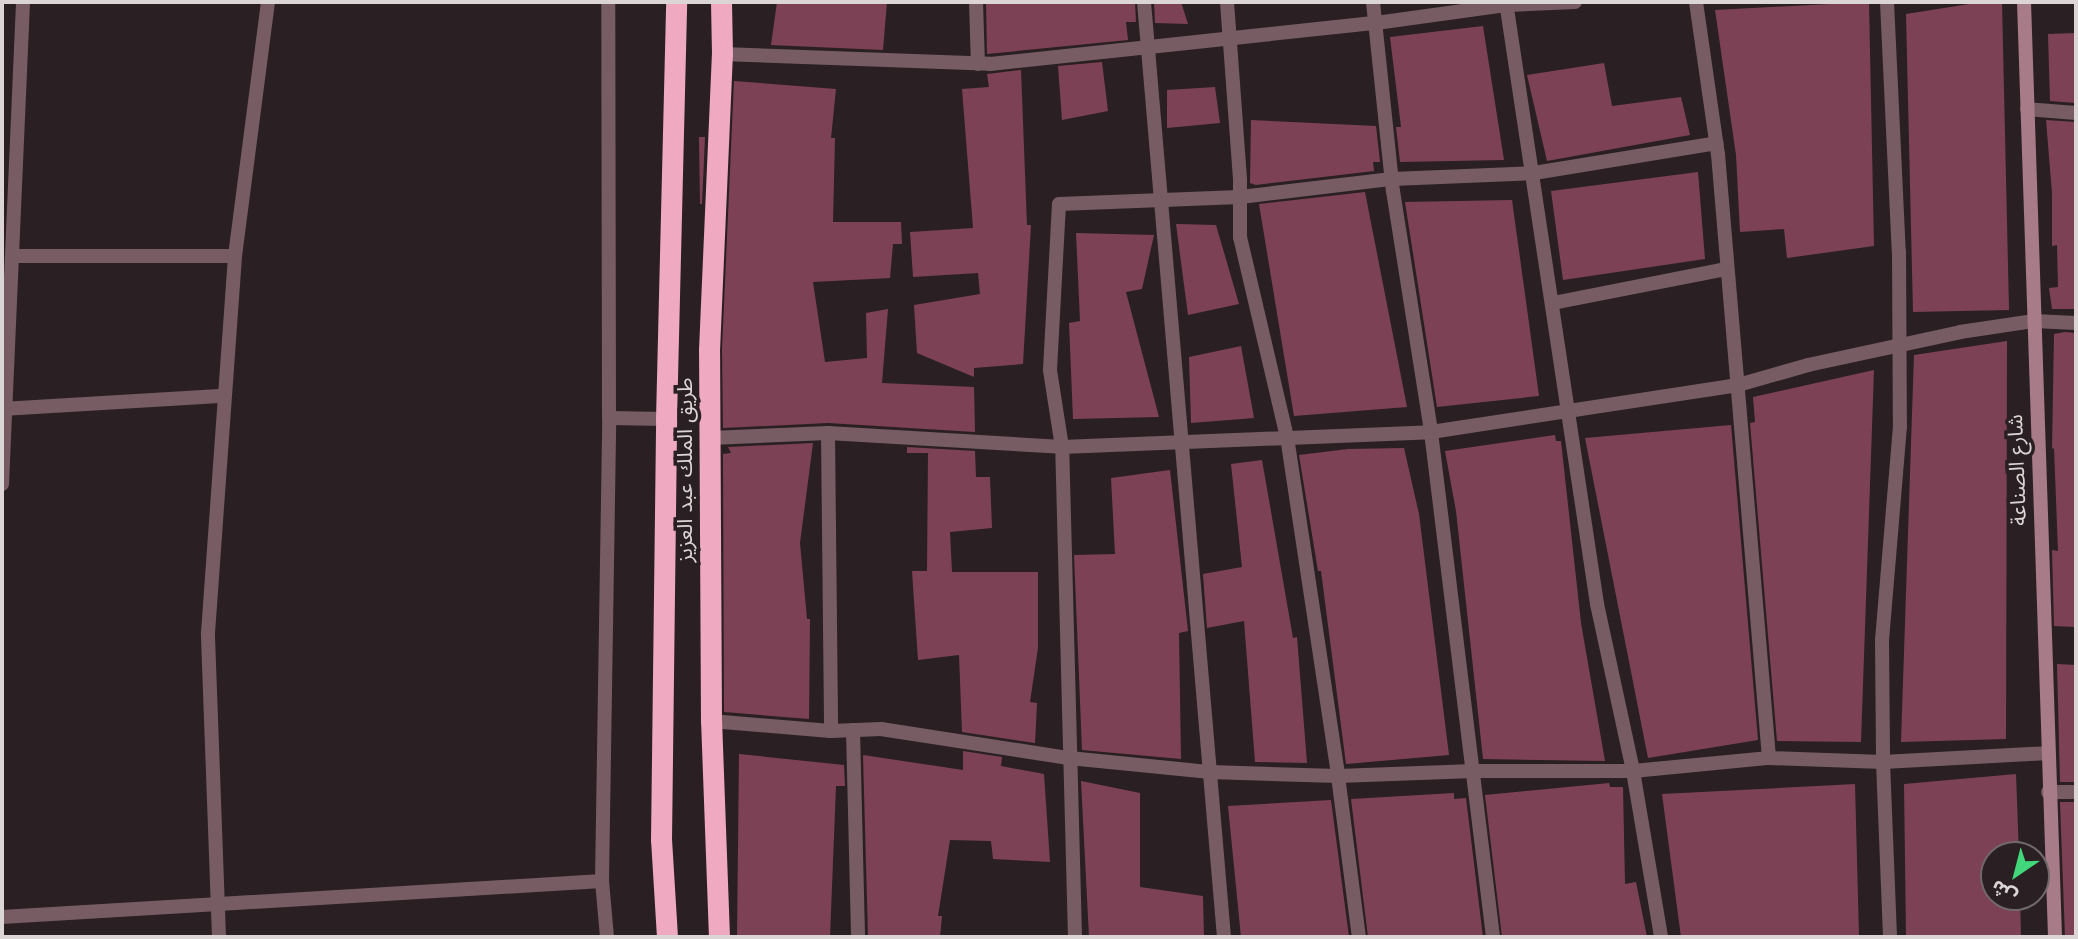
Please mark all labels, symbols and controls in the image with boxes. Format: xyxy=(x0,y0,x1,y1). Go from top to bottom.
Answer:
street label: طريق الملك عبد العزيز xyxy=(672,378,698,562)
street label: شارع الصناعة xyxy=(2002,414,2032,526)
north arrow xyxy=(1980,841,2050,911)
text: ش xyxy=(1985,873,2022,910)

